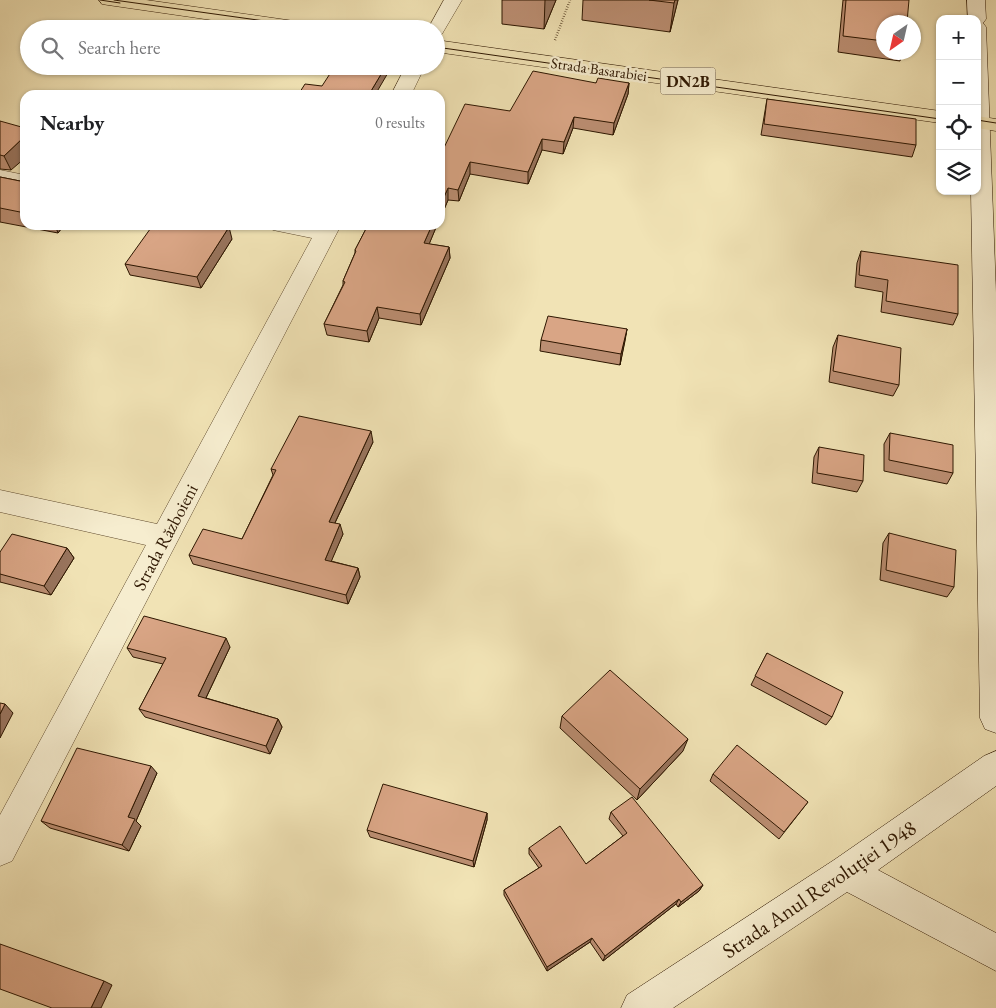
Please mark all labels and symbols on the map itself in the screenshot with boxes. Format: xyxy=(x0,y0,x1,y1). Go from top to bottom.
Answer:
north arrow xyxy=(876,15,921,60)
street label: Strada Basarabiei xyxy=(550,53,649,85)
road number: DN2B xyxy=(660,68,716,94)
street label: Strada Războieni xyxy=(127,479,203,594)
street label: Strada Anul Revoluției 1948 xyxy=(717,814,921,964)

